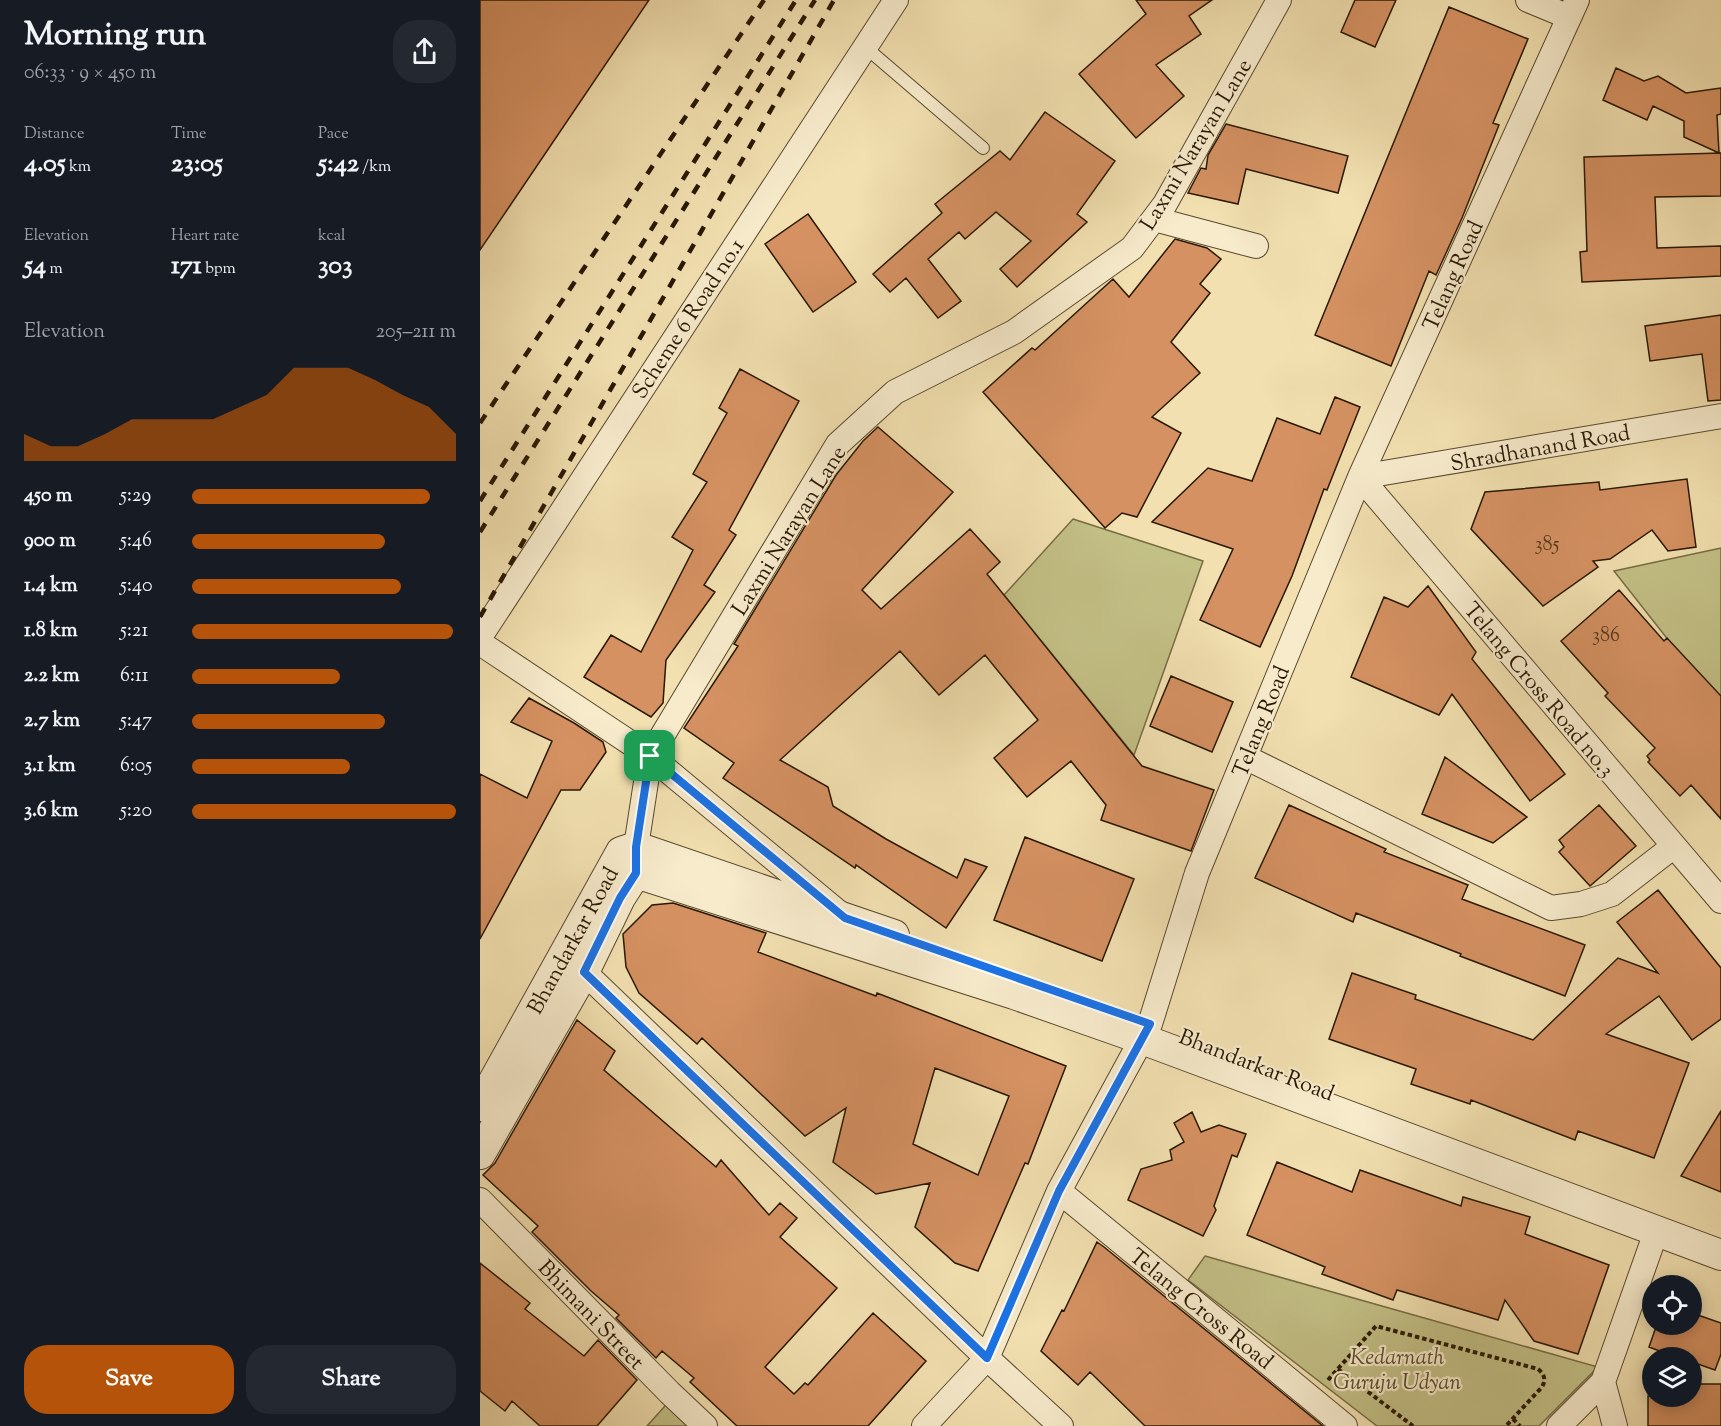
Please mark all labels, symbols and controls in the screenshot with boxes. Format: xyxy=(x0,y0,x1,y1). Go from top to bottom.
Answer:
text: Morning run xyxy=(24,12,206,60)
button: share xyxy=(393,20,456,83)
street label: Laxmi Narayan Lane xyxy=(1134,54,1262,237)
text: 06:33 · 9 × 450 m xyxy=(24,59,156,88)
text: Distance xyxy=(24,123,84,146)
text: Time xyxy=(171,123,207,146)
text: Pace xyxy=(318,123,349,146)
text: 4.05 xyxy=(24,146,66,183)
text: 23:05 xyxy=(171,146,223,183)
text: 5:42 xyxy=(318,146,359,183)
text: km xyxy=(66,156,91,179)
text: /km xyxy=(359,156,391,179)
street label: Telang Road xyxy=(1416,216,1493,336)
text: Elevation xyxy=(24,225,89,248)
text: Heart rate xyxy=(171,225,239,248)
text: kcal xyxy=(318,225,346,248)
street label: Scheme 6 Road no.1 xyxy=(625,233,754,406)
text: 54 xyxy=(24,248,46,285)
text: 171 xyxy=(171,248,202,285)
text: 303 xyxy=(318,248,353,285)
text: m xyxy=(46,258,63,281)
text: bpm xyxy=(202,258,236,281)
text: Elevation xyxy=(24,318,105,347)
text: 205–211 m xyxy=(376,318,456,347)
street label: Shradhanand Road xyxy=(1448,418,1633,482)
street label: Laxmi Narayan Lane xyxy=(725,440,856,623)
text: 450 m xyxy=(24,482,72,511)
text: 5:29 xyxy=(120,482,151,511)
text: 900 m xyxy=(24,527,76,556)
text: 5:46 xyxy=(120,527,152,556)
house number: 385 xyxy=(1535,531,1560,560)
text: 1.4 km xyxy=(24,572,78,601)
text: 5:40 xyxy=(120,572,153,601)
street label: Telang Cross Road no.3 xyxy=(1455,596,1621,786)
text: 1.8 km xyxy=(24,617,78,646)
text: 5:21 xyxy=(120,617,148,646)
house number: 386 xyxy=(1592,622,1620,651)
text: 2.2 km xyxy=(24,662,79,691)
text: 6:11 xyxy=(120,662,149,691)
street label: Telang Road xyxy=(1226,662,1300,783)
text: 2.7 km xyxy=(24,707,80,736)
text: 5:47 xyxy=(120,707,152,736)
pin xyxy=(624,730,675,781)
icon: arrive xyxy=(633,739,666,772)
text: 3.1 km xyxy=(24,752,76,781)
text: 6:05 xyxy=(120,752,152,781)
text: 3.6 km xyxy=(24,797,78,826)
text: 5:20 xyxy=(120,797,152,826)
street label: Bhandarkar Road xyxy=(521,862,628,1021)
street label: Bhandarkar Road xyxy=(1174,1022,1338,1111)
street label: Telang Cross Road xyxy=(1121,1242,1279,1379)
street label: Bhimani Street xyxy=(529,1254,651,1379)
map controls xyxy=(1642,1275,1702,1407)
button: locate xyxy=(1642,1275,1702,1335)
park label: Kedarnath Guruju Udyan xyxy=(1333,1343,1461,1400)
button: Save xyxy=(24,1345,234,1414)
button: Share xyxy=(246,1345,456,1414)
button: layers xyxy=(1642,1347,1702,1407)

